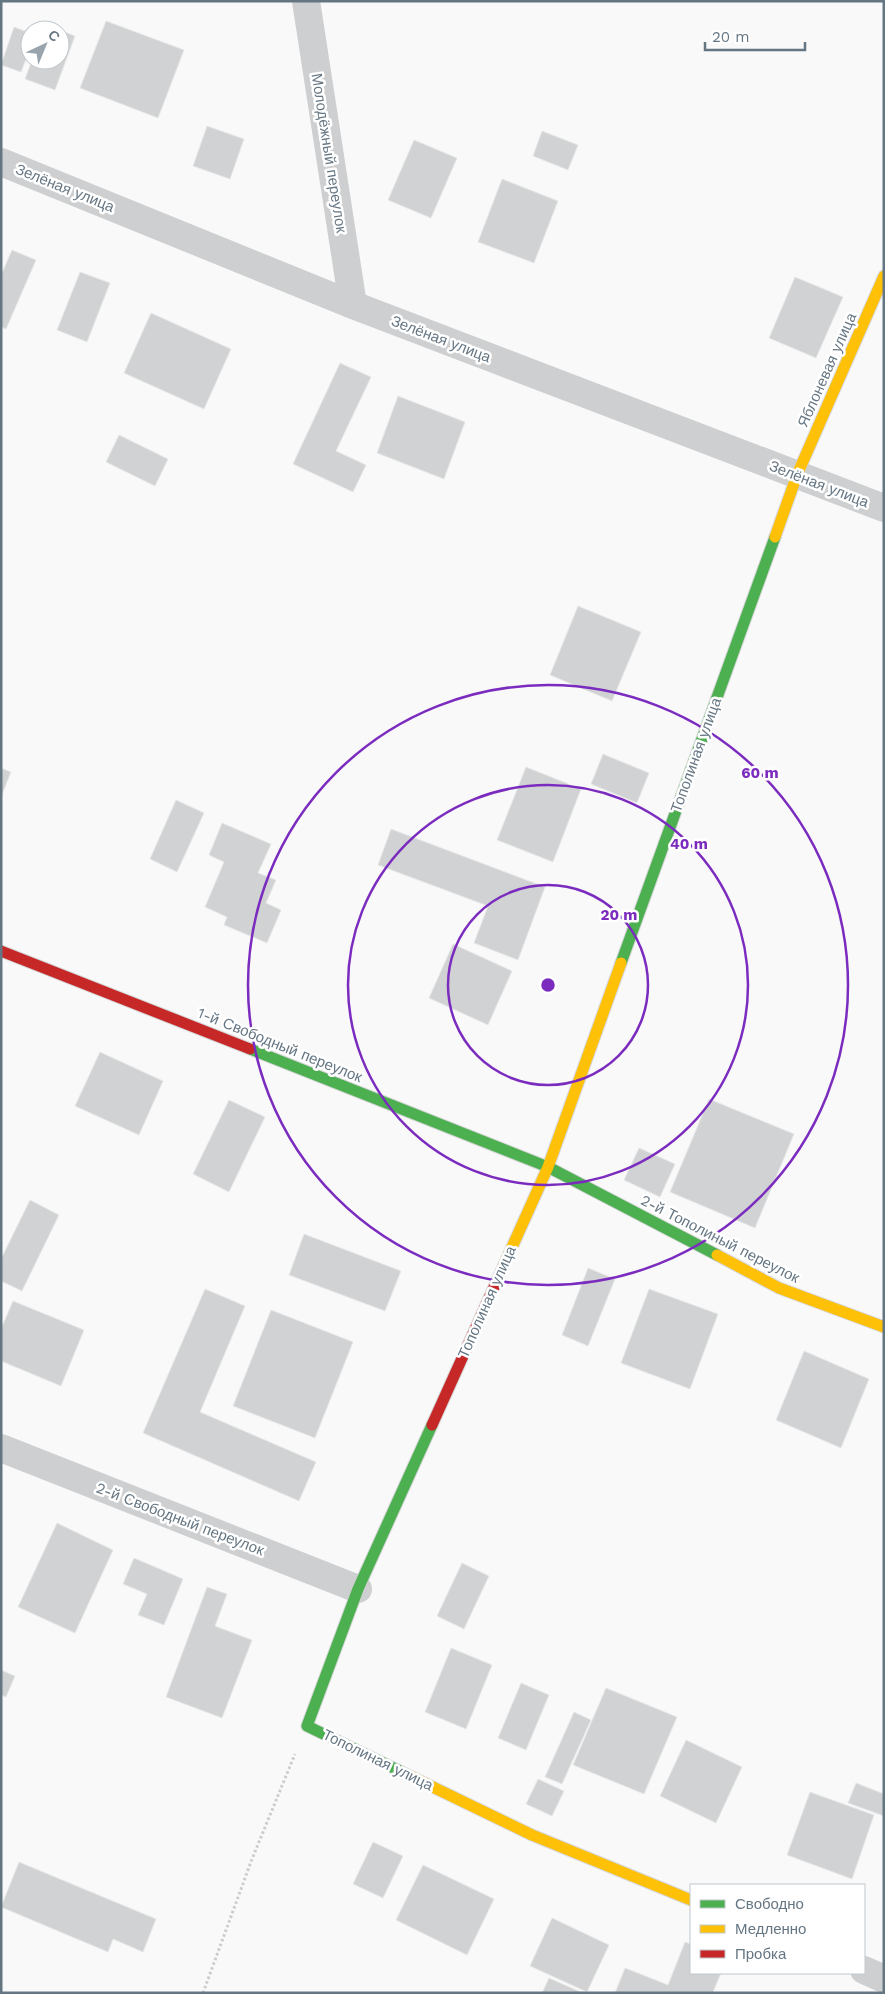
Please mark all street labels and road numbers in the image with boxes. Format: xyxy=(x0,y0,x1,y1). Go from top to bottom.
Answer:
street label: Молодёжный переулок xyxy=(307,72,351,234)
street label: Зелёная улица xyxy=(13,160,118,216)
street label: Яблоневая улица xyxy=(794,309,861,430)
street label: Зелёная улица xyxy=(389,312,494,366)
street label: Зелёная улица xyxy=(767,457,872,511)
street label: Тополиная улица xyxy=(667,695,725,815)
street label: 1-й Свободный переулок xyxy=(195,1004,365,1086)
street label: 2-й Тополиный переулок xyxy=(638,1191,803,1287)
street label: Тополиная улица xyxy=(454,1243,520,1361)
street label: 2-й Свободный переулок xyxy=(93,1479,267,1560)
street label: Тополиная улица xyxy=(320,1725,437,1795)

